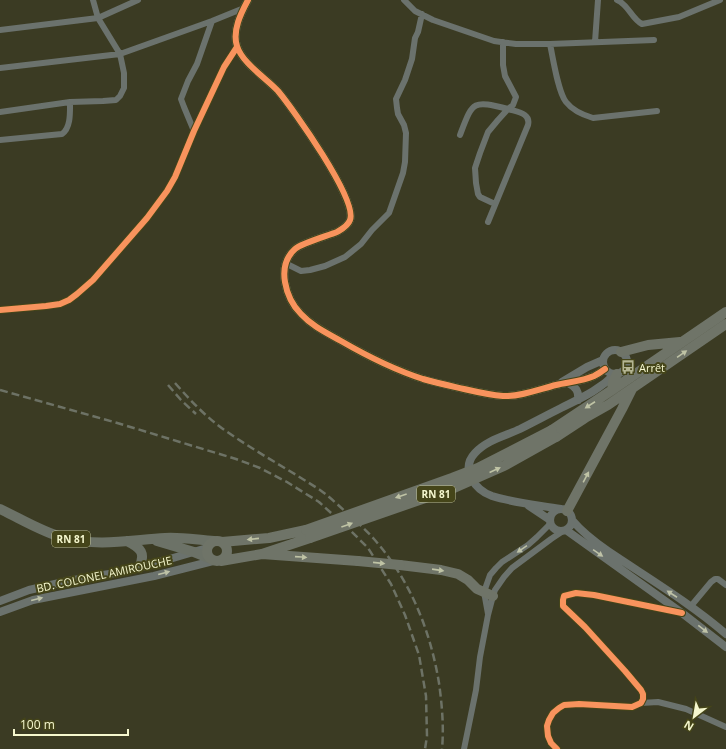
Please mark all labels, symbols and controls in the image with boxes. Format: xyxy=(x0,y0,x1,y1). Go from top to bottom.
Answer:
one-way arrow xyxy=(677,350,688,358)
bus stop icon: Arrêt xyxy=(620,359,636,375)
place label: Arrêt xyxy=(639,360,665,375)
one-way arrow xyxy=(585,401,595,409)
one-way arrow xyxy=(489,467,500,473)
one-way arrow xyxy=(582,471,589,482)
road number: RN 81 xyxy=(417,486,455,502)
one-way arrow xyxy=(395,494,407,500)
one-way arrow xyxy=(341,522,353,528)
road number: RN 81 xyxy=(52,531,90,547)
one-way arrow xyxy=(247,536,260,543)
one-way arrow xyxy=(517,545,527,553)
one-way arrow xyxy=(592,548,603,557)
street label: BD. COLONEL AMIROUCHE xyxy=(35,552,173,596)
one-way arrow xyxy=(295,553,307,560)
one-way arrow xyxy=(373,559,385,566)
one-way arrow xyxy=(432,567,444,573)
one-way arrow xyxy=(158,570,170,576)
one-way arrow xyxy=(667,590,677,598)
one-way arrow xyxy=(31,596,43,602)
one-way arrow xyxy=(697,625,708,633)
north arrow xyxy=(674,697,714,737)
scale bar xyxy=(14,711,128,737)
text: 100 m xyxy=(20,716,55,733)
text: N xyxy=(681,717,696,735)

